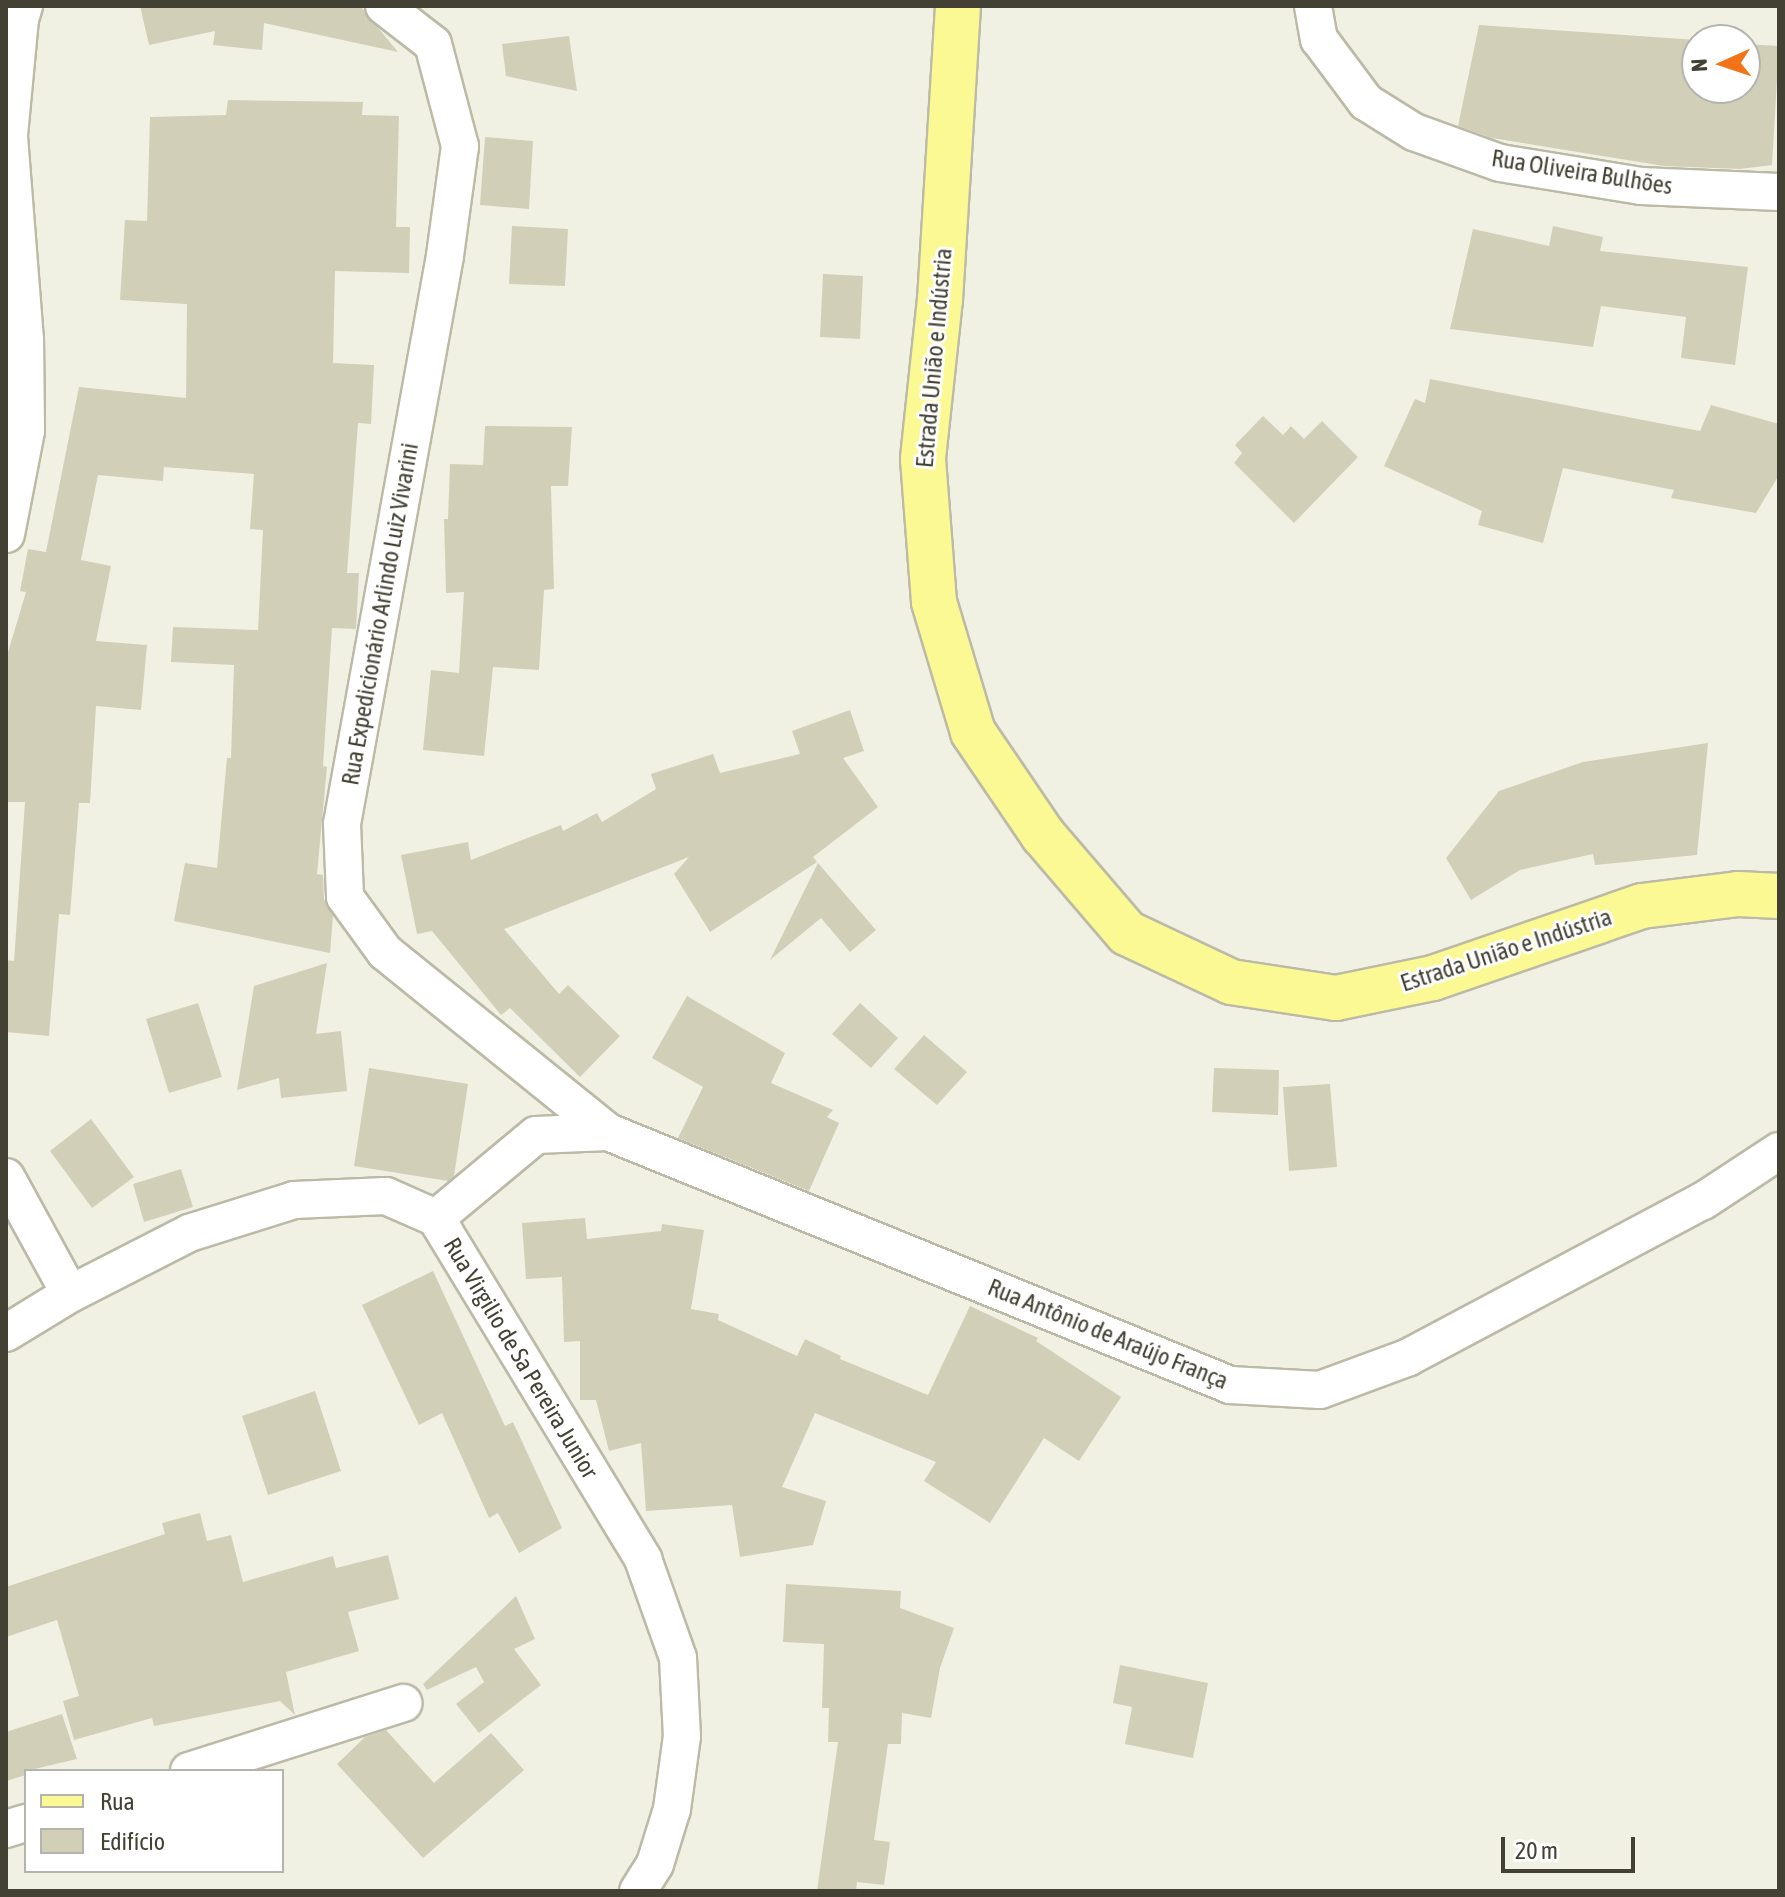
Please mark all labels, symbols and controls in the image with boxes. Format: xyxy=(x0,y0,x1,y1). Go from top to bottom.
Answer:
north arrow xyxy=(1681,24,1761,104)
text: N xyxy=(1686,58,1712,72)
street label: Rua Oliveira Bulhões xyxy=(1490,143,1674,201)
street label: Estrada União e Indústria xyxy=(910,247,958,469)
street label: Rua Expedicionário Arlindo Luiz Vivarini xyxy=(336,441,424,787)
street label: Estrada União e Indústria xyxy=(1397,902,1615,998)
street label: Rua Virgilio de Sa Pereira Junior xyxy=(438,1232,604,1484)
street label: Rua Antônio de Araújo França xyxy=(984,1273,1232,1395)
legend xyxy=(24,1769,284,1873)
text: Rua xyxy=(100,1788,135,1815)
scale bar xyxy=(1505,1821,1639,1871)
text: Edifício xyxy=(100,1828,165,1855)
text: 20 m xyxy=(1515,1837,1558,1864)

